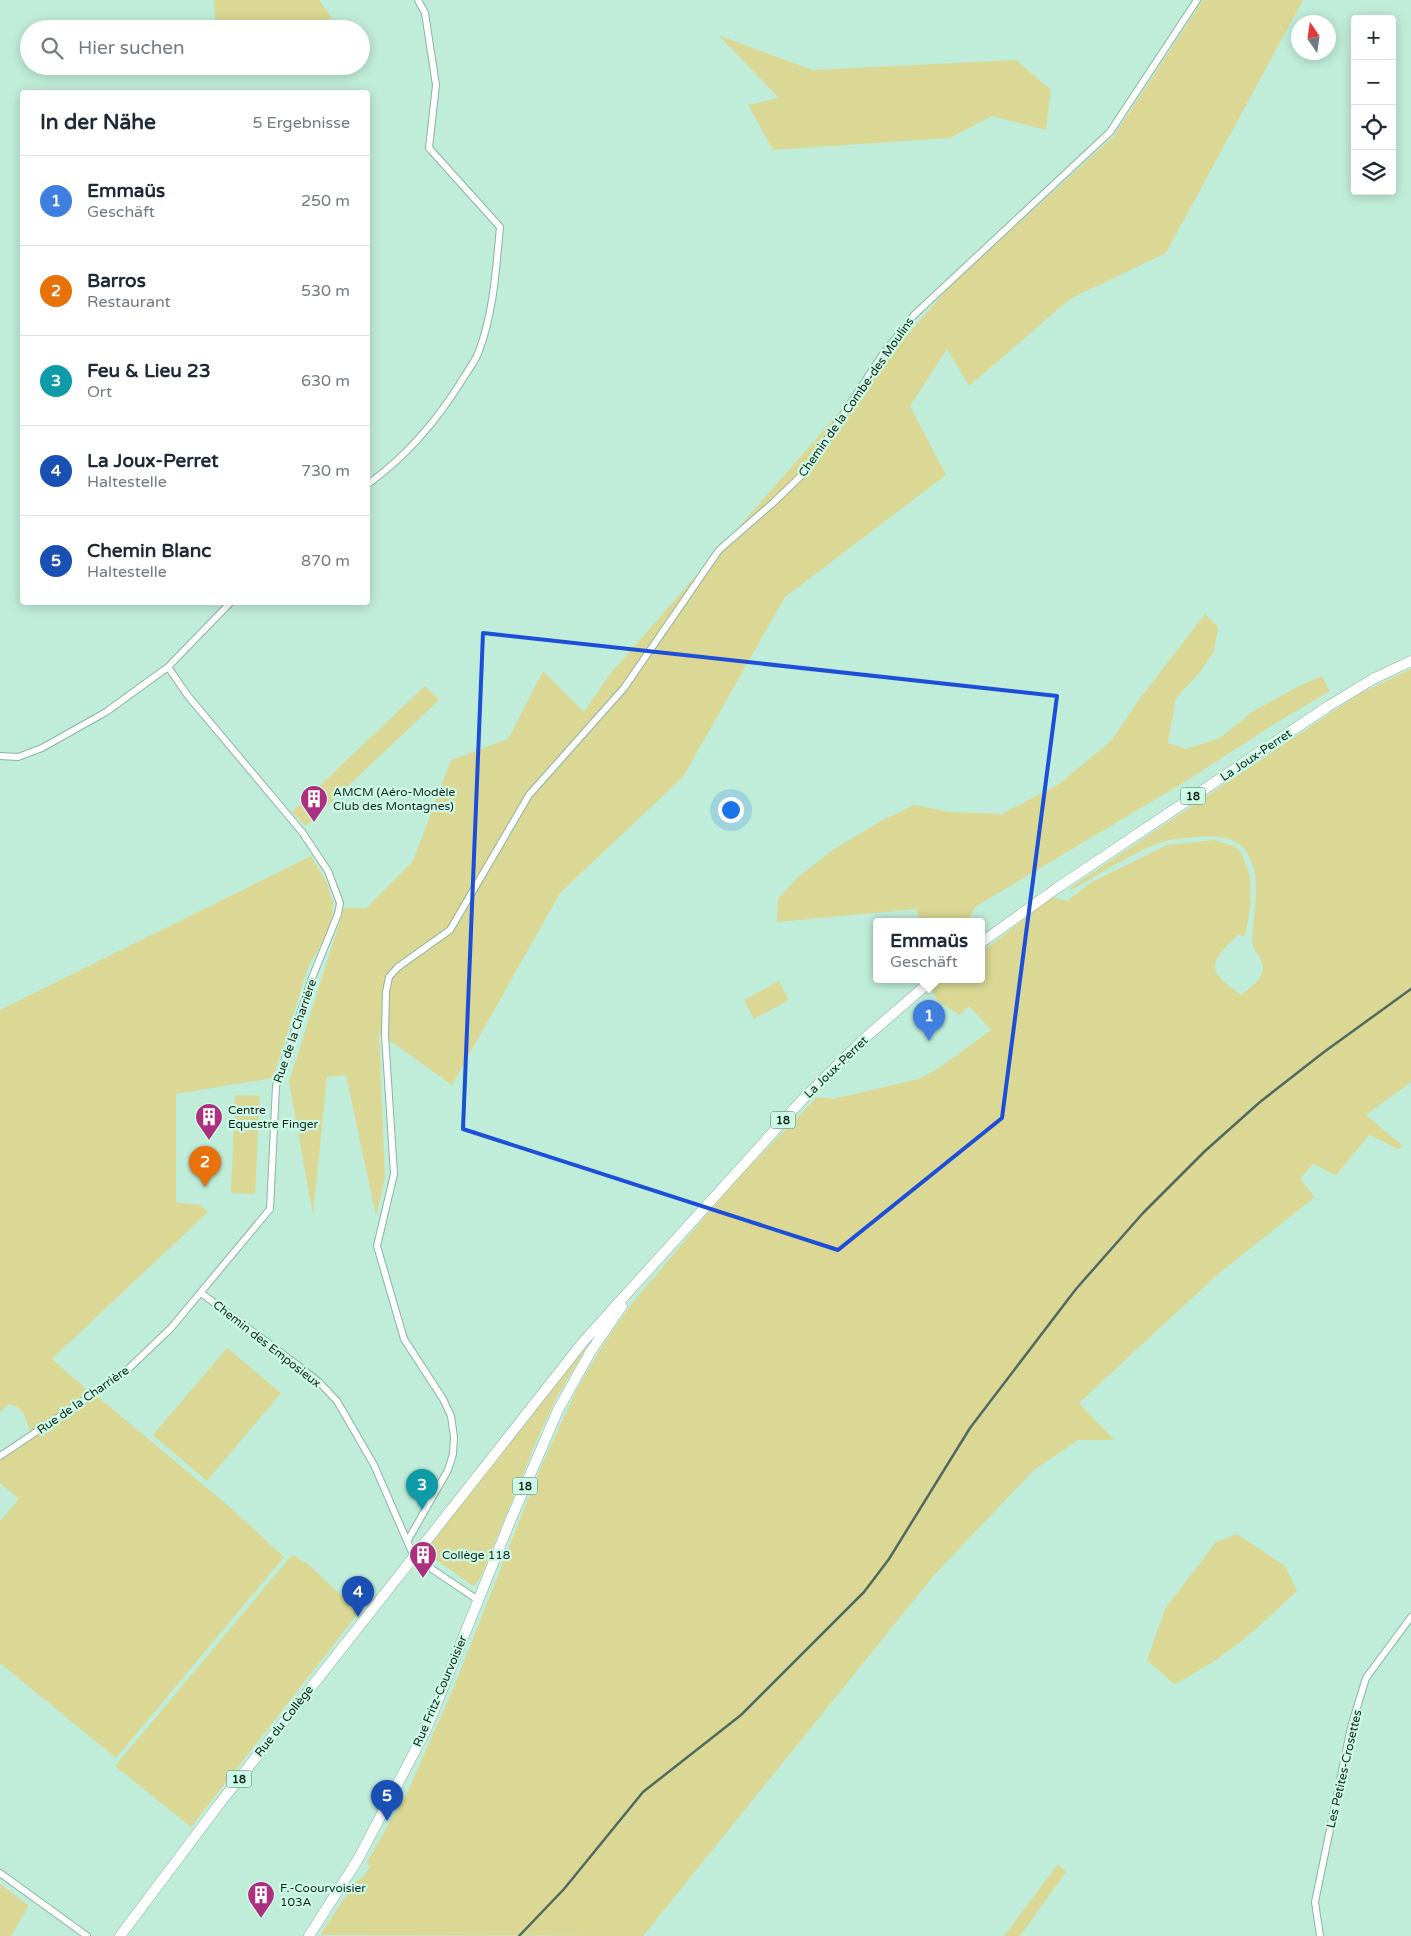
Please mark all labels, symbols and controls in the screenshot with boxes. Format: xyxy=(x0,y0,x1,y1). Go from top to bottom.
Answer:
north arrow xyxy=(1291,15,1336,60)
map controls xyxy=(1351,15,1396,195)
button: + xyxy=(1351,15,1396,60)
search box xyxy=(20,20,370,75)
icon: search xyxy=(38,34,66,62)
text: Hier suchen xyxy=(78,37,185,59)
button: − xyxy=(1351,60,1396,105)
button: locate xyxy=(1351,105,1396,150)
text: In der Nähe xyxy=(40,110,156,135)
text: 5 Ergebnisse xyxy=(252,113,350,133)
button: layers xyxy=(1351,150,1396,195)
text: Emmaüs xyxy=(87,180,165,202)
text: 1 xyxy=(51,191,61,211)
text: 250 m xyxy=(301,191,350,211)
text: Geschäft xyxy=(87,202,155,222)
text: Barros xyxy=(87,270,146,292)
text: 2 xyxy=(51,281,61,301)
text: 530 m xyxy=(301,281,350,301)
text: Restaurant xyxy=(87,292,171,312)
street label: Chemin de la Combe-des Moulins xyxy=(795,314,917,479)
text: Feu & Lieu 23 xyxy=(87,360,211,382)
text: 3 xyxy=(51,371,61,391)
text: 630 m xyxy=(301,371,350,391)
text: Ort xyxy=(87,382,112,402)
text: La Joux-Perret xyxy=(87,450,218,472)
text: 4 xyxy=(51,461,61,481)
text: 730 m xyxy=(301,461,350,481)
text: Haltestelle xyxy=(87,472,167,492)
text: Chemin Blanc xyxy=(87,540,211,562)
text: 5 xyxy=(51,551,61,571)
text: 870 m xyxy=(301,551,350,571)
text: Haltestelle xyxy=(87,562,167,582)
street label: La Joux-Perret xyxy=(1218,726,1295,784)
building icon: AMCM (Aéro-Modèle Club des Montagnes) xyxy=(299,784,329,823)
place label: AMCM (Aéro-Modèle Club des Montagnes) xyxy=(333,785,455,813)
road number: 18 xyxy=(1180,788,1206,804)
your location xyxy=(718,797,744,823)
popup xyxy=(873,918,985,983)
text: Emmaüs xyxy=(890,930,968,952)
text: Geschäft xyxy=(890,952,958,972)
street label: Rue de la Charrière xyxy=(271,977,319,1085)
pin: 1 xyxy=(913,1000,945,1041)
street label: La Joux-Perret xyxy=(801,1033,871,1101)
building icon: Centre Equestre Finger xyxy=(194,1102,224,1141)
place label: Centre Equestre Finger xyxy=(228,1103,319,1131)
road number: 18 xyxy=(770,1112,796,1128)
pin: 2 xyxy=(189,1146,221,1187)
street label: Chemin des Emposieux xyxy=(210,1298,324,1390)
street label: Rue de la Charrière xyxy=(34,1363,132,1437)
pin: 3 xyxy=(406,1469,438,1510)
road number: 18 xyxy=(512,1478,538,1494)
building icon: Collège 118 xyxy=(408,1540,438,1579)
place label: Collège 118 xyxy=(442,1548,510,1562)
pin: 4 xyxy=(342,1576,374,1617)
street label: Rue Fritz-Courvoisier xyxy=(410,1633,470,1749)
street label: Rue du Collège xyxy=(252,1683,316,1759)
street label: Les Petites-Crosettes xyxy=(1324,1708,1364,1830)
road number: 18 xyxy=(226,1770,252,1788)
pin: 5 xyxy=(371,1780,403,1821)
building icon: F.-Coourvoisier 103A xyxy=(246,1880,276,1919)
place label: F.-Coourvoisier 103A xyxy=(280,1881,366,1909)

